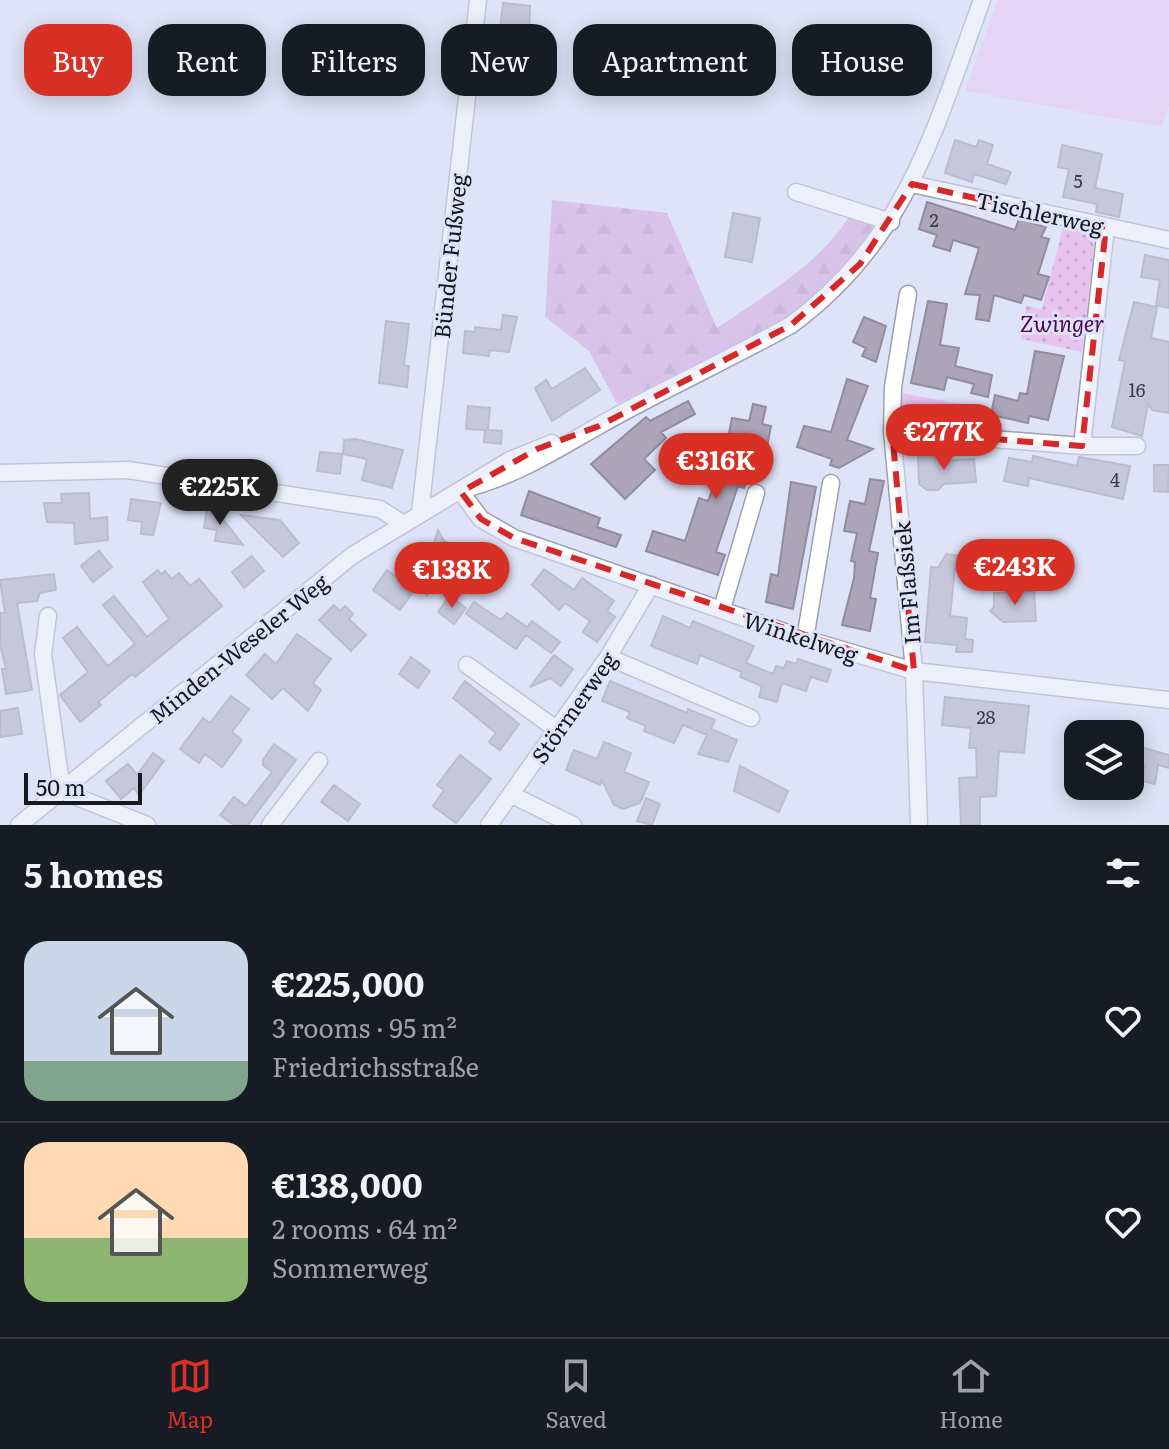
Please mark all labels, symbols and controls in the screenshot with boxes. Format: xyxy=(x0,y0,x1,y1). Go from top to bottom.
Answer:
chip: Buy xyxy=(24,24,132,96)
chip: Rent xyxy=(148,24,266,96)
chip: Filters xyxy=(282,24,425,96)
chip: New xyxy=(441,24,557,96)
chip: Apartment xyxy=(573,24,776,96)
chip: House xyxy=(792,24,932,96)
house number: 5 xyxy=(1073,167,1083,194)
street label: Bünder Fußweg xyxy=(424,171,474,340)
street label: Tischlerweg xyxy=(973,182,1108,242)
house number: 2 xyxy=(929,206,939,233)
park label: Zwinger xyxy=(1020,306,1104,339)
house number: 16 xyxy=(1129,376,1146,403)
pin: €277K xyxy=(888,404,1000,472)
text: €277K xyxy=(904,410,984,449)
pin: €316K xyxy=(660,433,772,501)
text: €316K xyxy=(677,439,755,478)
pin: €225K xyxy=(164,459,276,527)
text: €225K xyxy=(180,465,260,504)
house number: 4 xyxy=(1110,466,1120,493)
street label: Im Flaßsiek xyxy=(884,519,928,646)
pin: €243K xyxy=(959,539,1071,607)
pin: €138K xyxy=(396,542,508,610)
text: €243K xyxy=(974,545,1056,584)
text: €138K xyxy=(412,548,492,587)
street label: Minden-Weseler Weg xyxy=(141,565,335,731)
street label: Winkelweg xyxy=(739,602,863,670)
street label: Störmerweg xyxy=(522,644,624,770)
house number: 28 xyxy=(976,703,996,730)
map controls xyxy=(1064,720,1144,800)
button: layers xyxy=(1064,720,1144,800)
scale bar xyxy=(24,769,142,805)
text: 50 m xyxy=(36,770,86,803)
text: 5 homes xyxy=(24,848,163,898)
icon: filters xyxy=(1101,851,1145,895)
text: €225,000 xyxy=(272,957,424,1007)
icon: home xyxy=(88,973,184,1069)
icon: heart xyxy=(1101,999,1145,1043)
text: 3 rooms · 95 m² xyxy=(272,1007,457,1046)
text: Friedrichsstraße xyxy=(272,1046,479,1085)
text: €138,000 xyxy=(272,1158,423,1208)
icon: home xyxy=(88,1174,184,1270)
icon: heart xyxy=(1101,1200,1145,1244)
text: 2 rooms · 64 m² xyxy=(272,1208,457,1247)
text: Sommerweg xyxy=(272,1247,428,1286)
tab: Map xyxy=(166,1354,213,1435)
tab: Saved xyxy=(546,1354,607,1435)
tab: Home xyxy=(939,1354,1003,1435)

